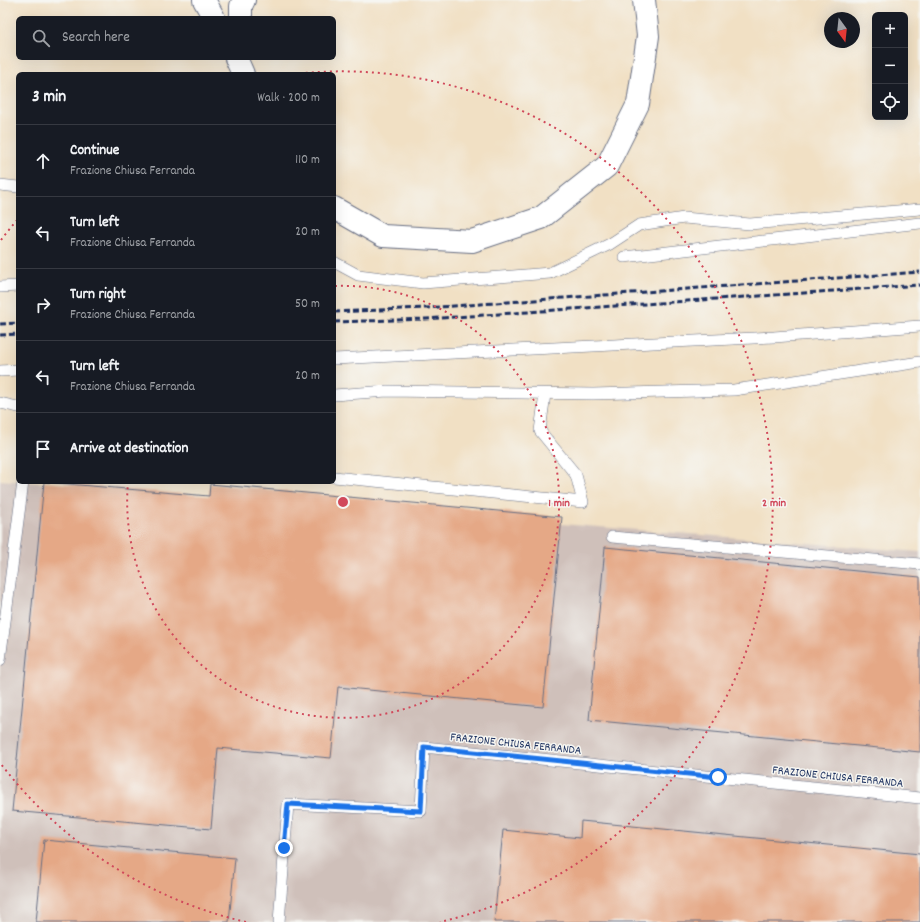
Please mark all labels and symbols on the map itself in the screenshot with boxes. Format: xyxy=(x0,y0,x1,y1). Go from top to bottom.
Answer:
north arrow xyxy=(824,12,860,48)
centre of rings xyxy=(336,495,350,509)
text: 1 min xyxy=(548,495,570,512)
text: 2 min xyxy=(762,495,786,512)
street label: FRAZIONE CHIUSA FERRANDA xyxy=(449,729,583,760)
street label: FRAZIONE CHIUSA FERRANDA xyxy=(771,762,905,793)
route start xyxy=(709,768,727,786)
route end xyxy=(275,839,293,857)

